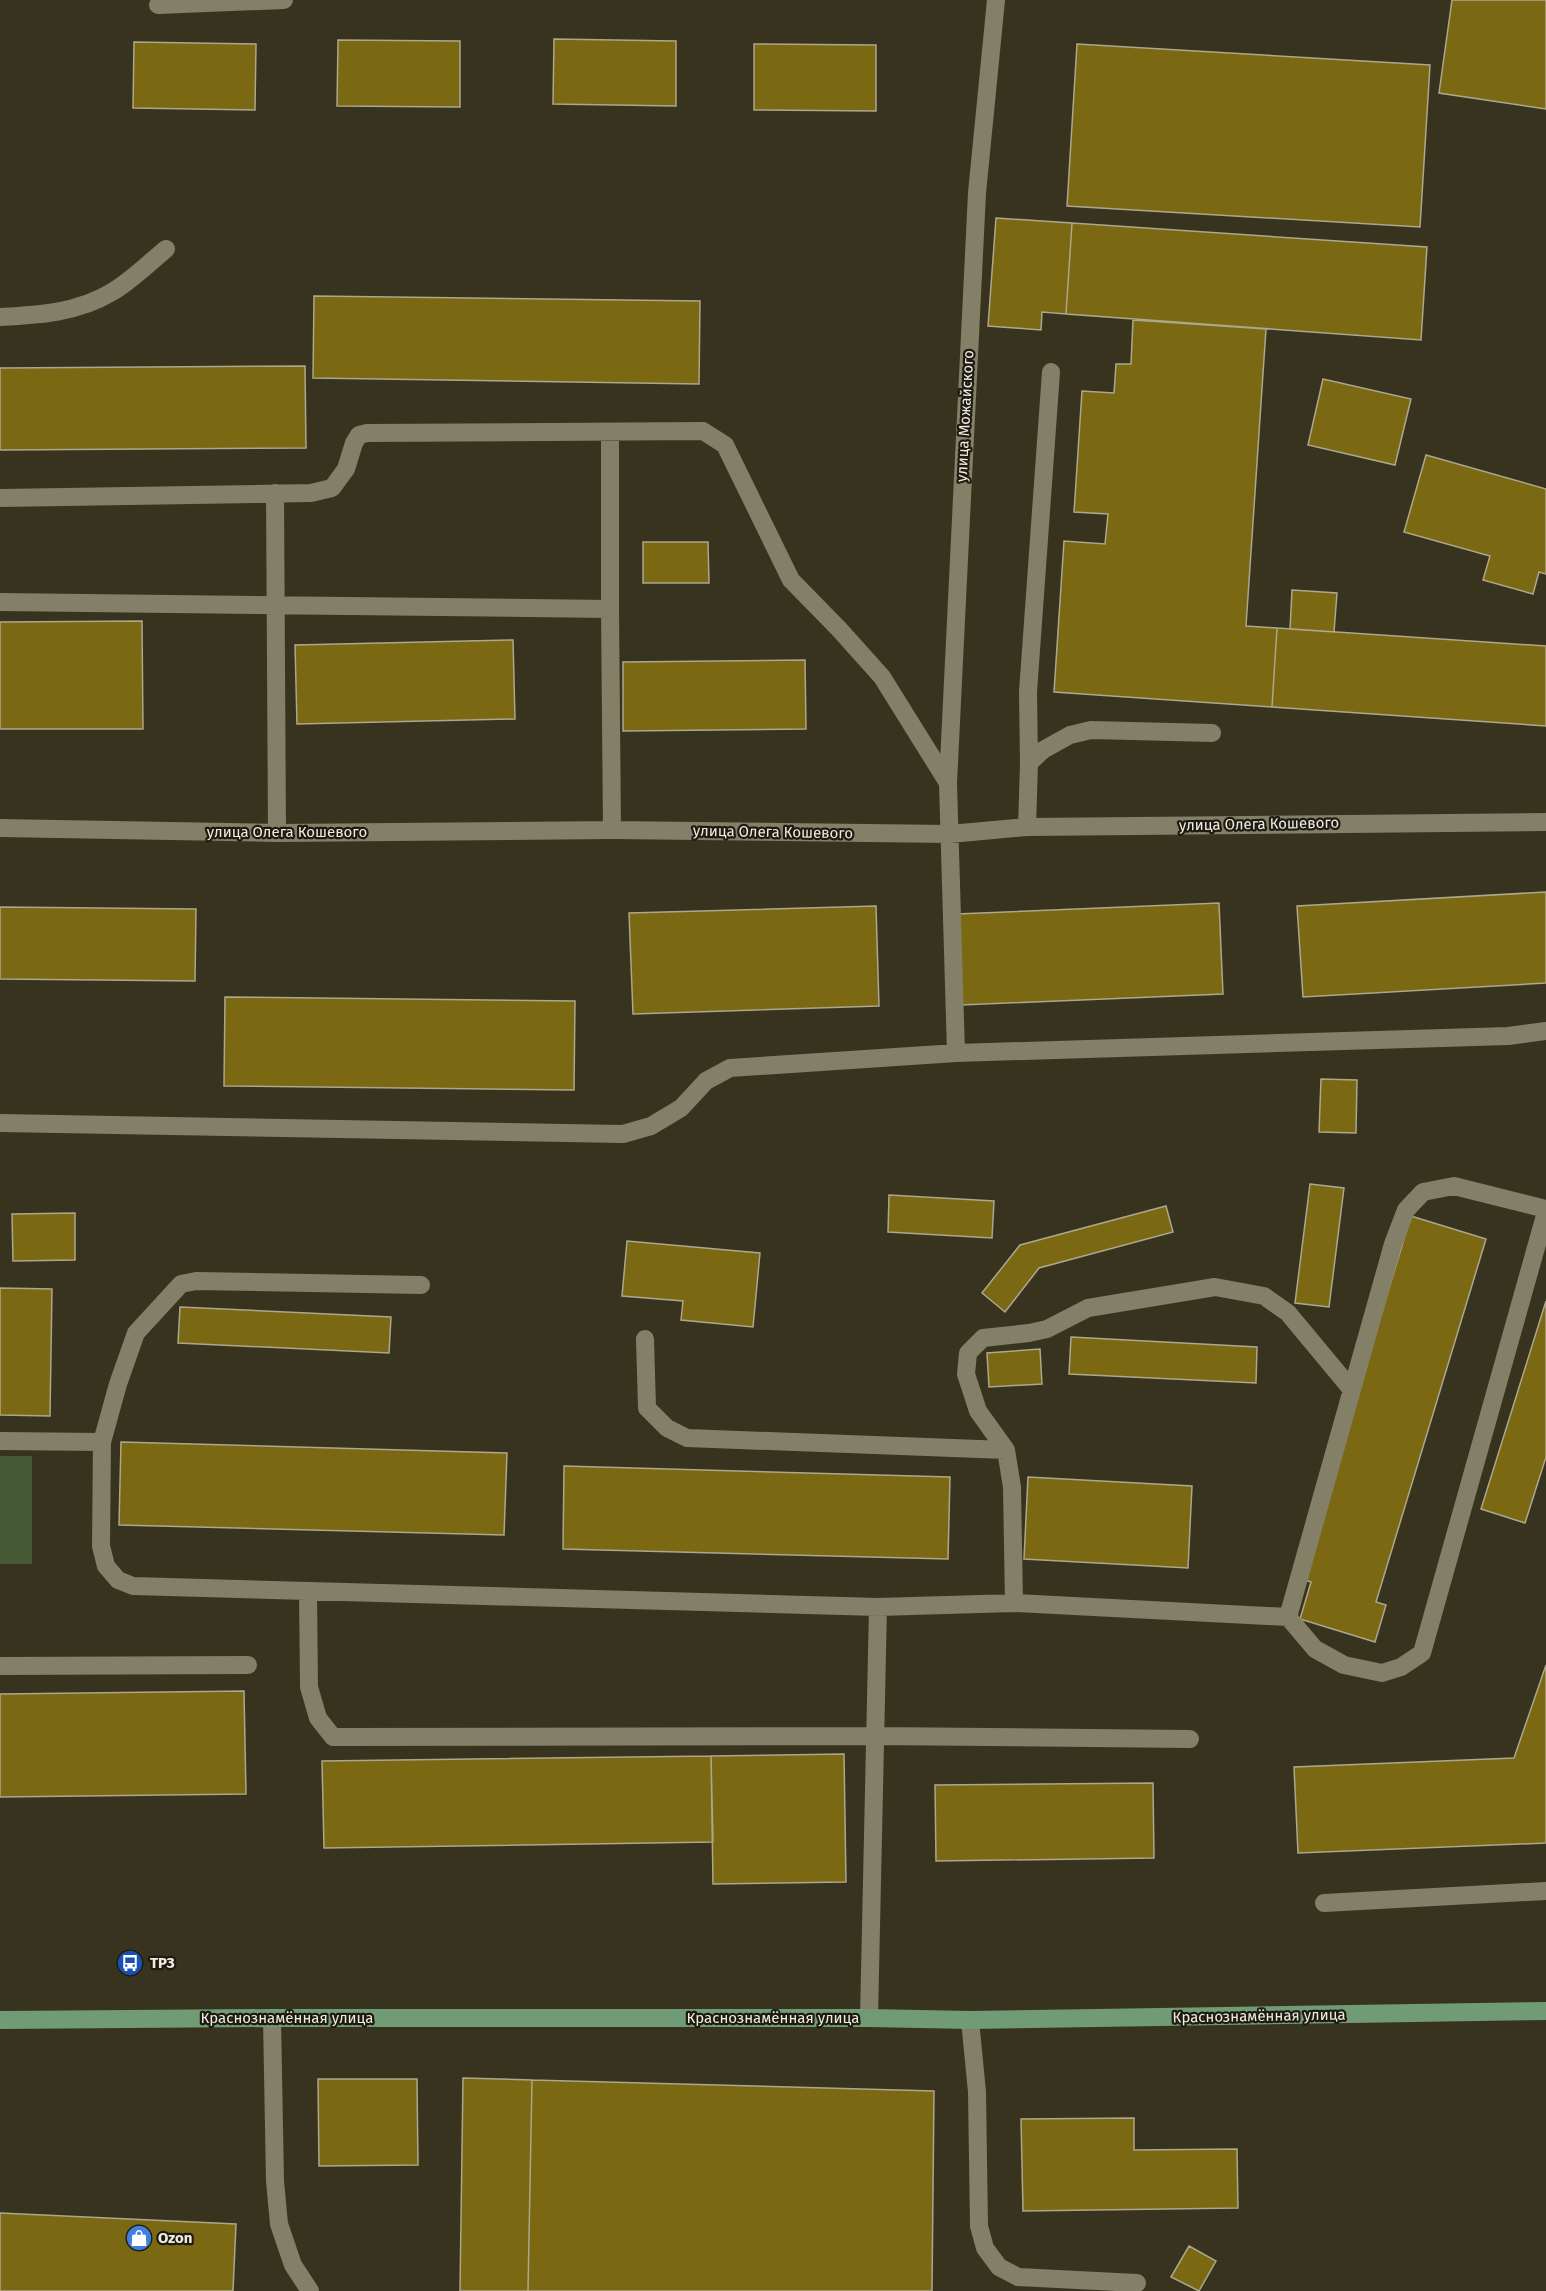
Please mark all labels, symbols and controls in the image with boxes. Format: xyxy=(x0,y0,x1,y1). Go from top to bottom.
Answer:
street label: улица Можайского xyxy=(953,350,977,482)
street label: улица Олега Кошевого xyxy=(1179,814,1339,834)
street label: улица Олега Кошевого xyxy=(693,822,853,842)
street label: улица Олега Кошевого xyxy=(207,823,367,841)
bus stop icon: ТРЗ xyxy=(115,1948,145,1978)
place label: ТРЗ xyxy=(150,1954,175,1972)
street label: Краснознамённая улица xyxy=(1172,2005,1346,2027)
street label: Краснознамённая улица xyxy=(201,2009,373,2027)
street label: Краснознамённая улица xyxy=(687,2009,859,2027)
shop icon: Ozon xyxy=(124,2223,154,2253)
place label: Ozon xyxy=(158,2229,192,2247)

